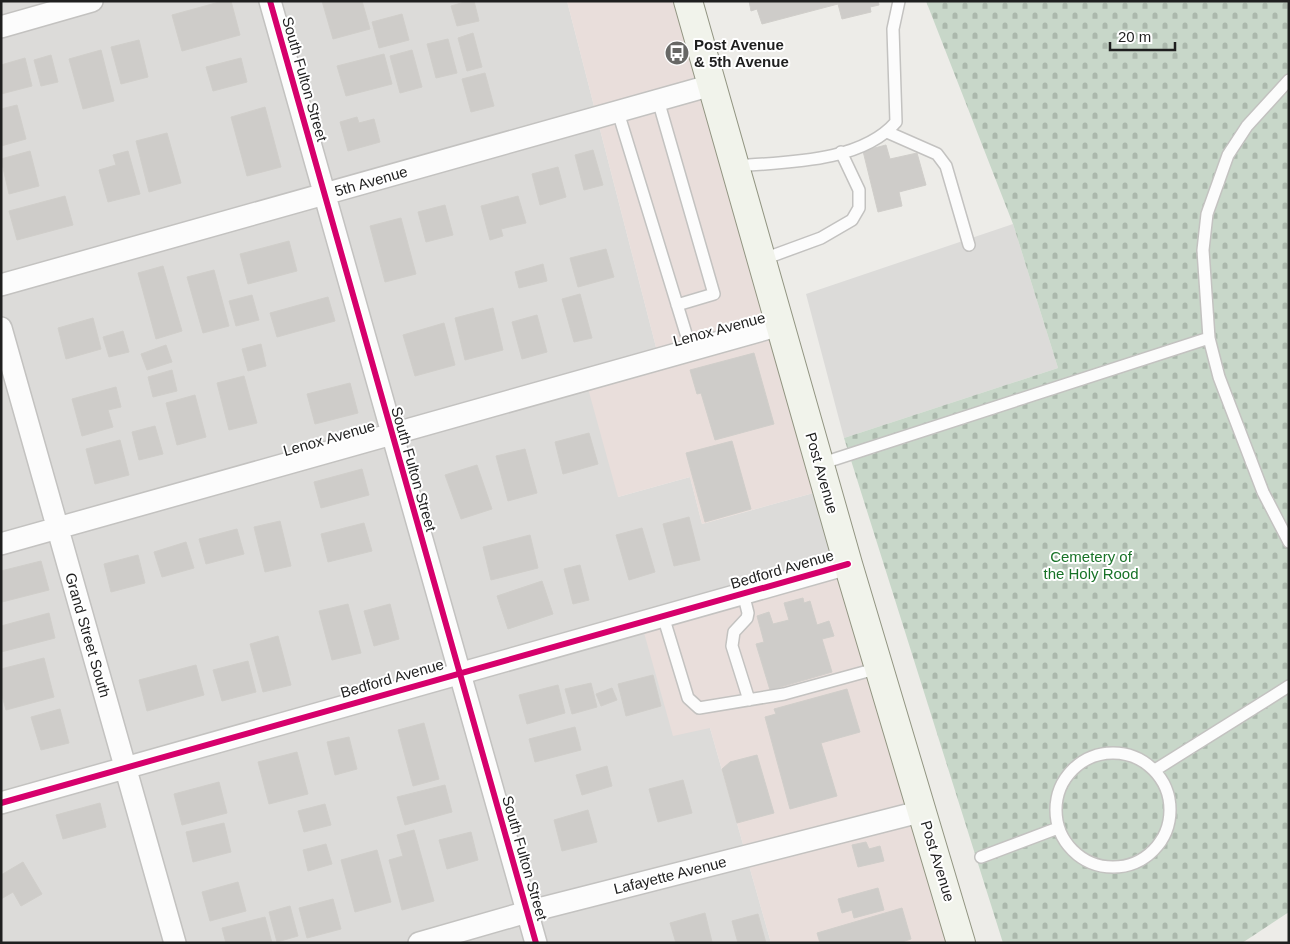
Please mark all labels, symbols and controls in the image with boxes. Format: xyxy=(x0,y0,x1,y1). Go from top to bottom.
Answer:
street label: South Fulton Street xyxy=(279,15,331,144)
scale bar xyxy=(1110,20,1175,52)
text: 20 m xyxy=(1118,28,1151,45)
place label: Post Avenue & 5th Avenue xyxy=(694,36,789,70)
bus stop icon: Post Avenue & 5th Avenue xyxy=(664,40,690,66)
street label: 5th Avenue xyxy=(333,163,409,199)
street label: Lenox Avenue xyxy=(671,309,767,349)
street label: South Fulton Street xyxy=(388,405,440,534)
street label: Lenox Avenue xyxy=(281,417,377,459)
street label: Post Avenue xyxy=(802,430,842,516)
street label: Bedford Avenue xyxy=(728,546,836,592)
park label: Cemetery of the Holy Rood xyxy=(1043,548,1139,582)
street label: Grand Street South xyxy=(62,571,114,699)
street label: Bedford Avenue xyxy=(338,655,446,701)
street label: South Fulton Street xyxy=(499,794,551,923)
street label: Post Avenue xyxy=(918,818,958,904)
street label: Lafayette Avenue xyxy=(612,853,728,897)

